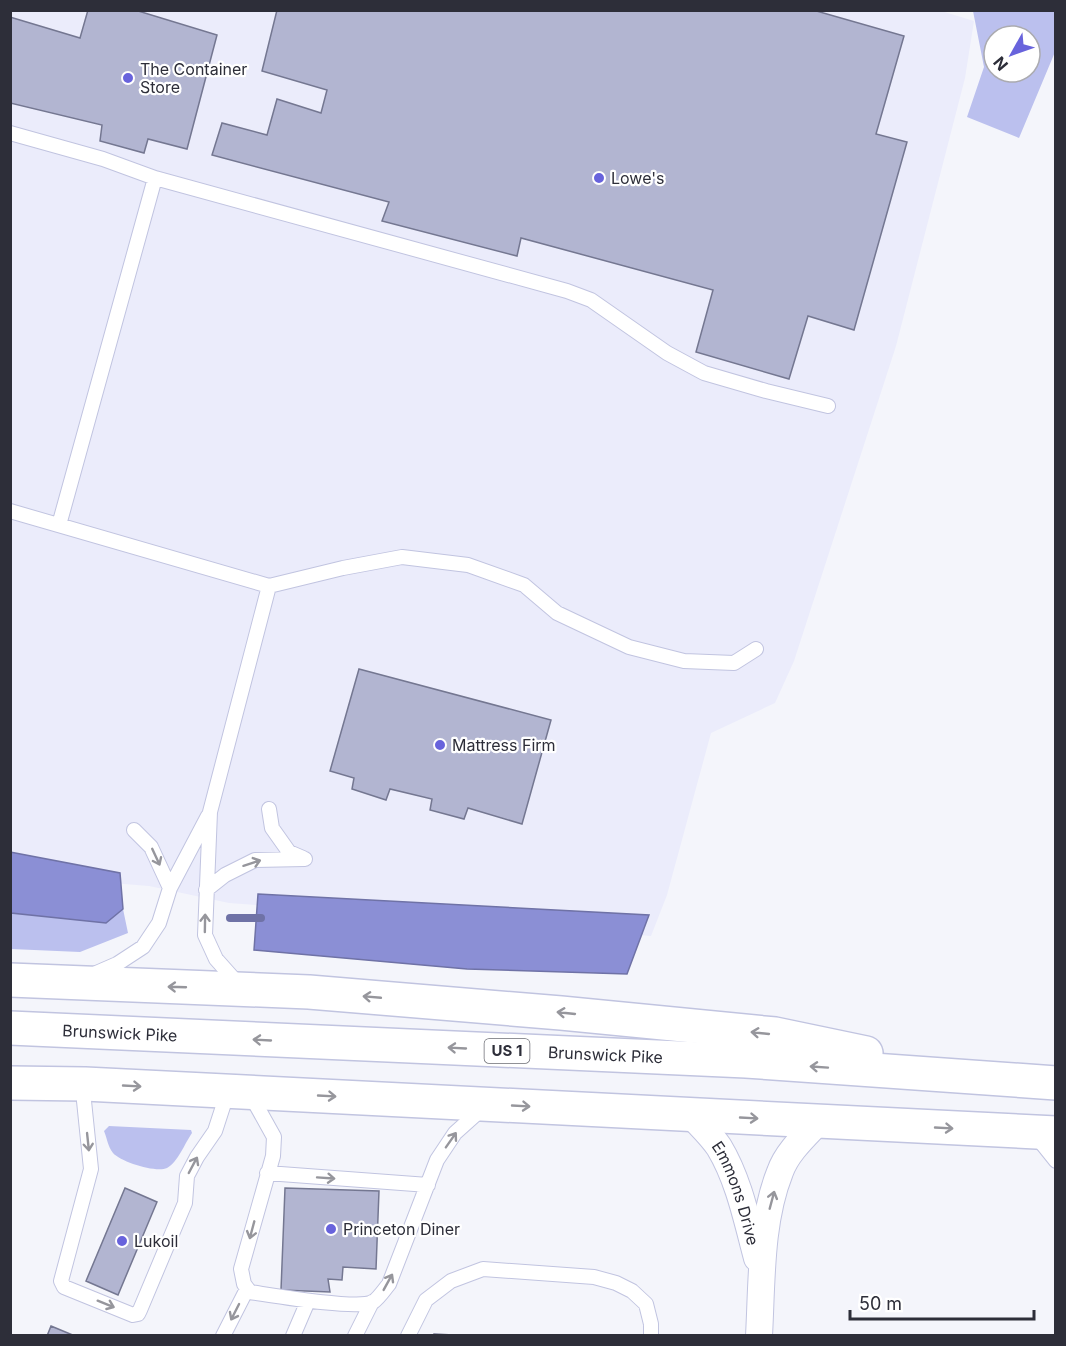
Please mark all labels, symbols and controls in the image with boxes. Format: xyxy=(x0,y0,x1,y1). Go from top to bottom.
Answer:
north arrow xyxy=(982,24,1042,84)
text: N xyxy=(989,53,1012,75)
place label: The Container Store xyxy=(140,59,247,97)
marker: The Container Store xyxy=(121,71,135,85)
place label: Lowe's xyxy=(611,168,665,188)
marker: Lowe's xyxy=(592,171,606,185)
place label: Mattress Firm xyxy=(452,735,556,755)
marker: Mattress Firm xyxy=(433,738,447,752)
one-way arrow xyxy=(151,847,162,865)
one-way arrow xyxy=(242,857,261,868)
one-way arrow xyxy=(199,913,211,933)
one-way arrow xyxy=(168,981,188,992)
one-way arrow xyxy=(362,991,382,1002)
one-way arrow xyxy=(557,1007,577,1018)
street label: Brunswick Pike xyxy=(62,1020,178,1045)
one-way arrow xyxy=(751,1027,771,1038)
one-way arrow xyxy=(252,1034,272,1045)
road number: US 1 xyxy=(484,1039,530,1063)
street label: Brunswick Pike xyxy=(547,1042,663,1067)
one-way arrow xyxy=(447,1043,467,1054)
one-way arrow xyxy=(810,1061,830,1072)
one-way arrow xyxy=(121,1081,141,1092)
one-way arrow xyxy=(316,1091,336,1102)
one-way arrow xyxy=(511,1101,531,1112)
one-way arrow xyxy=(739,1112,759,1123)
one-way arrow xyxy=(933,1122,953,1133)
one-way arrow xyxy=(83,1131,94,1151)
one-way arrow xyxy=(445,1132,457,1148)
street label: Emmons Drive xyxy=(708,1137,763,1247)
one-way arrow xyxy=(187,1157,199,1174)
one-way arrow xyxy=(315,1172,335,1183)
one-way arrow xyxy=(767,1191,778,1210)
place label: Princeton Diner xyxy=(343,1219,460,1239)
one-way arrow xyxy=(246,1220,257,1239)
marker: Princeton Diner xyxy=(324,1222,338,1236)
place label: Lukoil xyxy=(134,1231,178,1251)
marker: Lukoil xyxy=(115,1234,129,1248)
one-way arrow xyxy=(382,1274,394,1291)
scale bar xyxy=(850,1283,1034,1321)
text: 50 m xyxy=(859,1293,902,1314)
one-way arrow xyxy=(96,1299,114,1310)
one-way arrow xyxy=(229,1303,241,1320)

